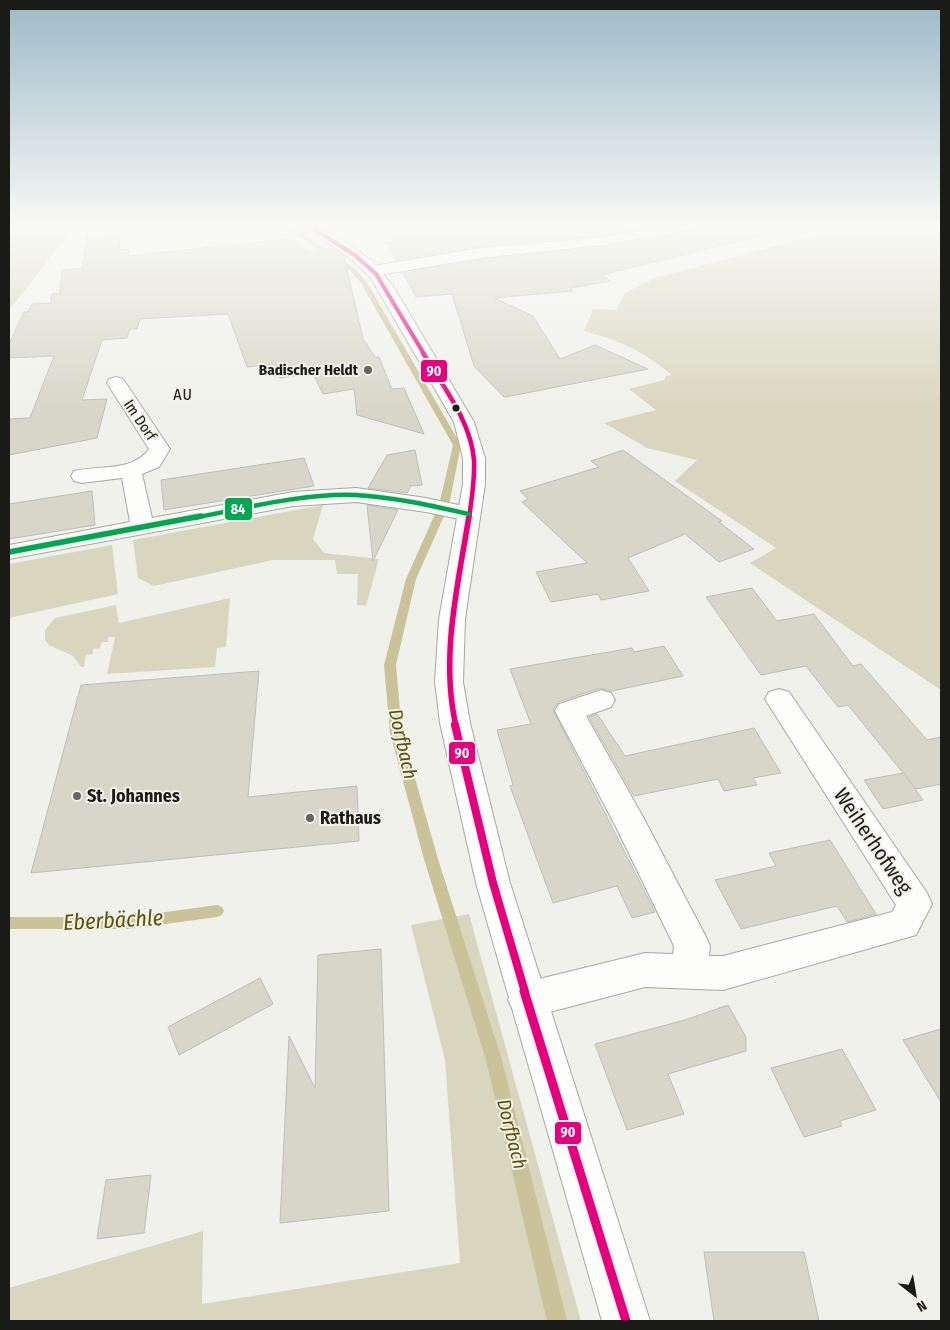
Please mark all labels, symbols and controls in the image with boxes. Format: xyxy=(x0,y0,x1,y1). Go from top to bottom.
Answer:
line badge: 90 xyxy=(420,359,448,383)
place label: Badischer Heldt xyxy=(259,361,359,379)
text: 90 xyxy=(427,363,442,380)
marker: Badischer Heldt xyxy=(362,364,374,376)
district label: AU xyxy=(173,385,193,404)
street label: Im Dorf xyxy=(120,396,161,445)
unlabelled marker xyxy=(451,403,461,413)
line badge: 84 xyxy=(224,497,253,521)
text: 84 xyxy=(231,501,245,518)
water label: Dorfbach xyxy=(384,707,422,781)
line badge: 90 xyxy=(448,741,476,765)
text: 90 xyxy=(455,745,470,762)
street label: Weiherhofweg xyxy=(828,783,918,899)
place label: St. Johannes xyxy=(87,785,180,807)
marker: St. Johannes xyxy=(71,790,83,802)
place label: Rathaus xyxy=(320,807,381,829)
marker: Rathaus xyxy=(304,812,316,824)
water label: Eberbächle xyxy=(62,904,164,936)
water label: Dorfbach xyxy=(492,1097,532,1171)
line badge: 90 xyxy=(554,1121,582,1145)
text: 90 xyxy=(561,1124,576,1141)
north arrow xyxy=(890,1270,940,1320)
text: N xyxy=(913,1296,929,1315)

